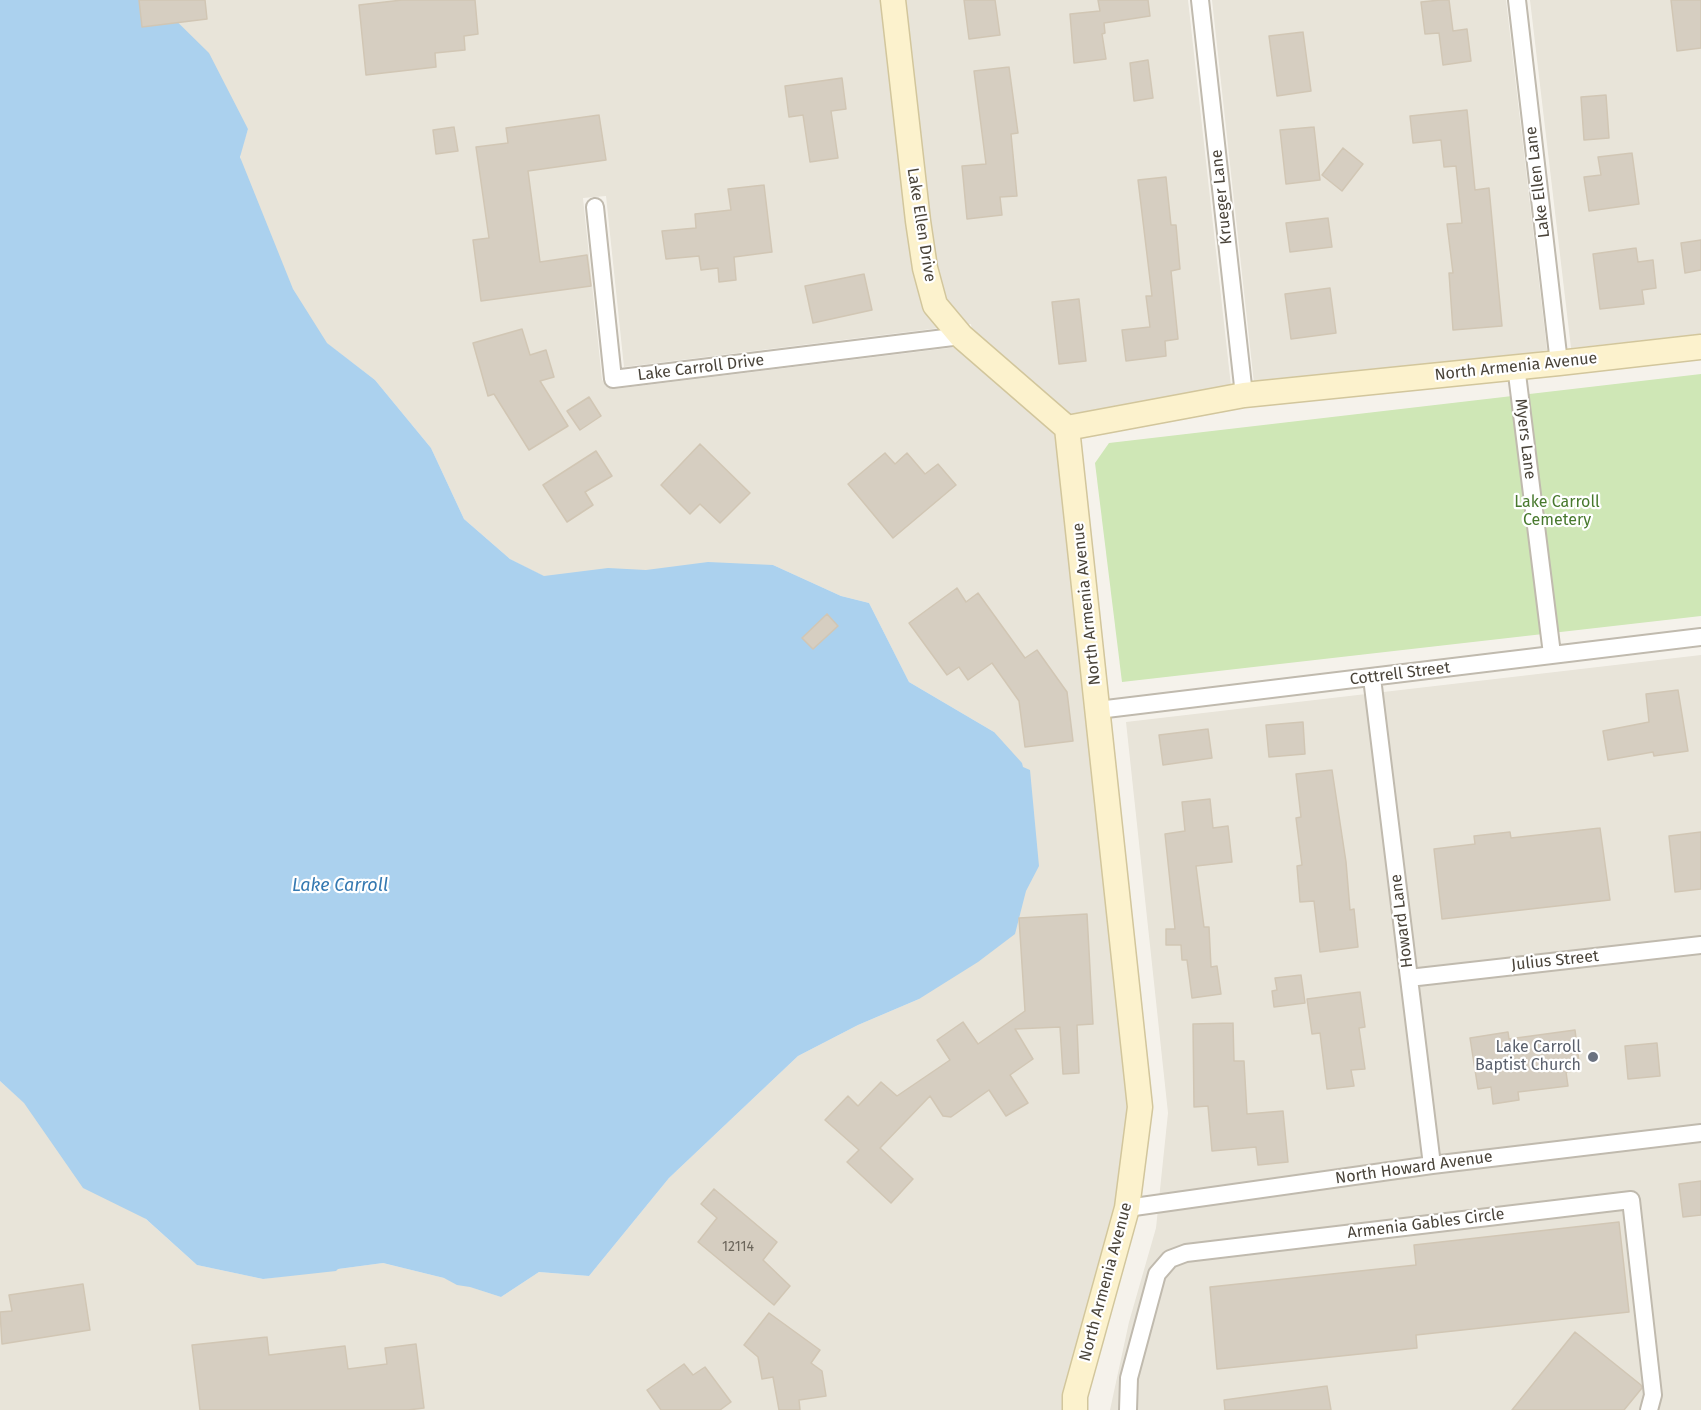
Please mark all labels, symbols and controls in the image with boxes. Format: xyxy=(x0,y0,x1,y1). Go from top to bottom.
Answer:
street label: Lake Ellen Lane xyxy=(1522,125,1554,239)
street label: Krueger Lane xyxy=(1207,149,1237,245)
street label: Lake Ellen Drive xyxy=(903,167,939,283)
street label: North Armenia Avenue xyxy=(1434,349,1598,385)
street label: Lake Carroll Drive xyxy=(637,351,765,385)
street label: Myers Lane xyxy=(1511,398,1539,480)
park label: Lake Carroll Cemetery xyxy=(1514,493,1600,531)
street label: North Armenia Avenue xyxy=(1069,522,1105,686)
street label: Cottrell Street xyxy=(1349,658,1451,690)
street label: Howard Lane xyxy=(1387,873,1417,969)
water label: Lake Carroll xyxy=(292,875,388,897)
street label: Julius Street xyxy=(1510,947,1600,975)
place label: Lake Carroll Baptist Church xyxy=(1475,1038,1581,1076)
marker: Lake Carroll Baptist Church xyxy=(1586,1050,1600,1064)
street label: North Howard Avenue xyxy=(1334,1147,1494,1189)
street label: North Armenia Avenue xyxy=(1076,1201,1136,1363)
street label: Armenia Gables Circle xyxy=(1346,1205,1506,1243)
house number: 12114 xyxy=(722,1239,754,1255)

